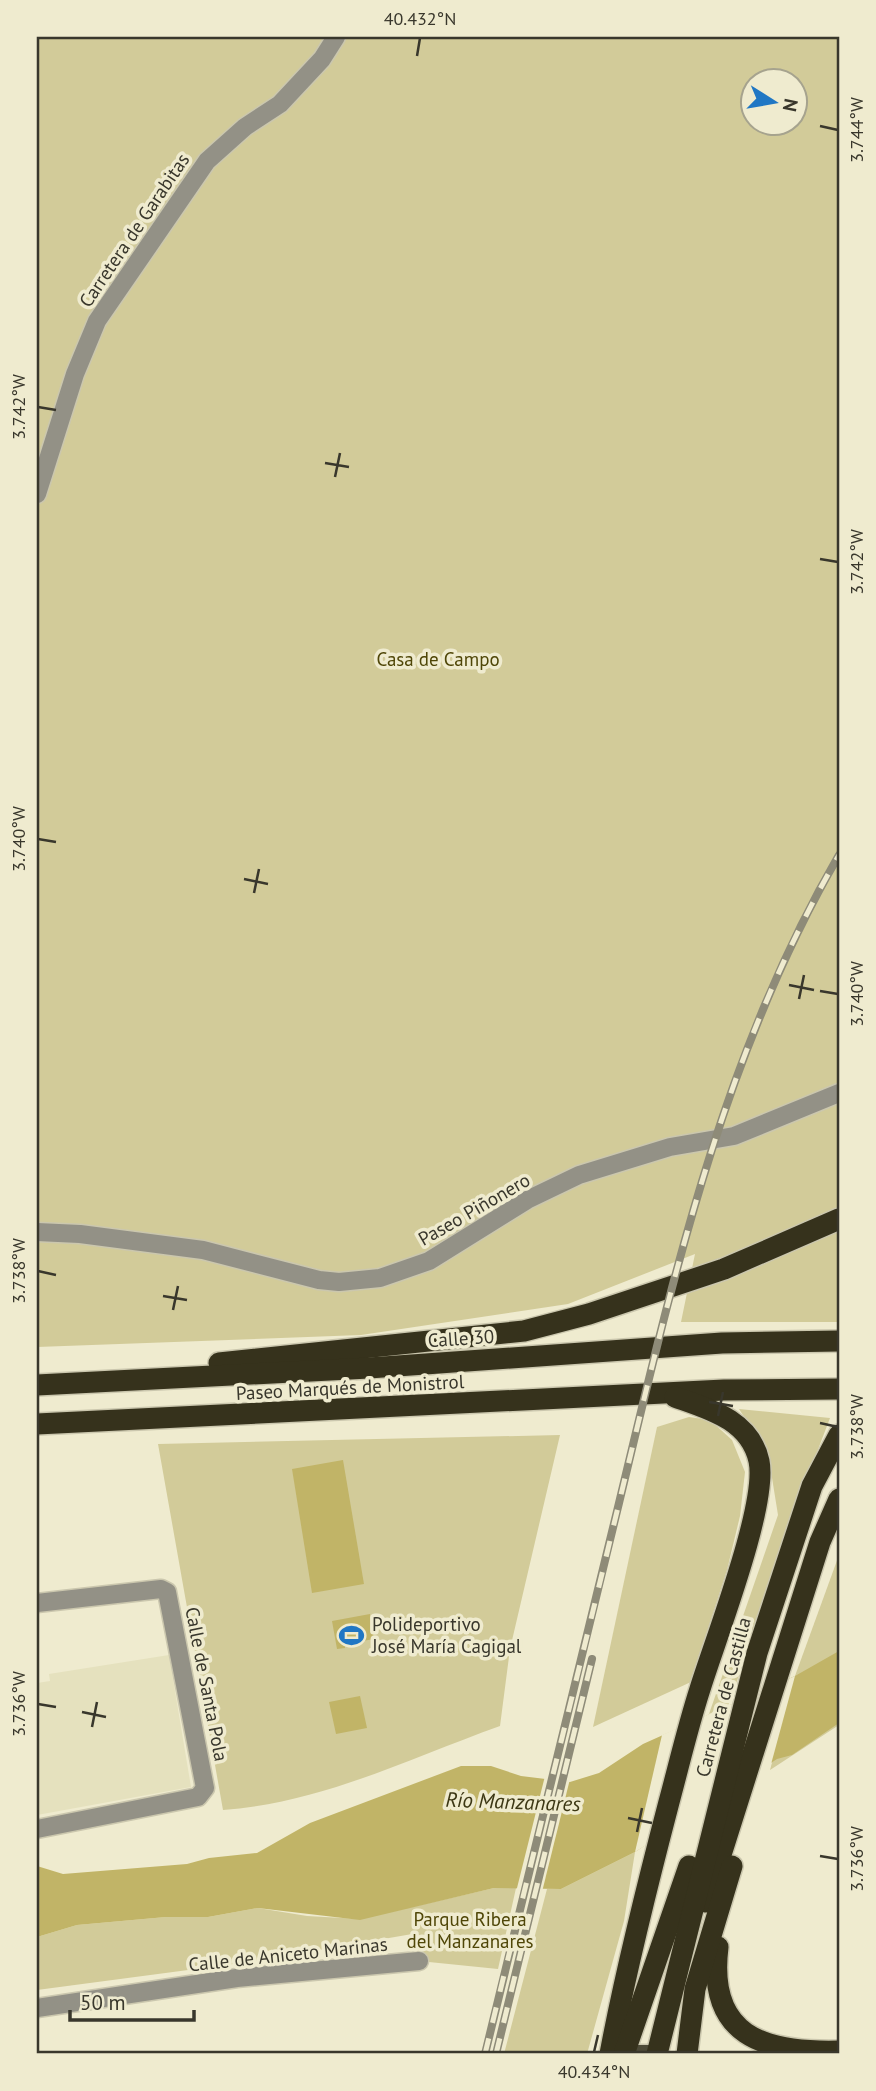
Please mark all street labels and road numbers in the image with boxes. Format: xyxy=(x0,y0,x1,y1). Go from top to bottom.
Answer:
street label: Carretera de Garabitas xyxy=(74,148,194,312)
street label: Paseo Piñonero xyxy=(414,1167,534,1251)
street label: Calle 30 xyxy=(427,1324,495,1352)
street label: Paseo Marqués de Monistrol xyxy=(235,1369,465,1405)
street label: Calle de Santa Pola xyxy=(180,1605,234,1763)
street label: Carretera de Castilla xyxy=(690,1615,756,1779)
street label: Calle de Aniceto Marinas xyxy=(187,1932,389,1976)

